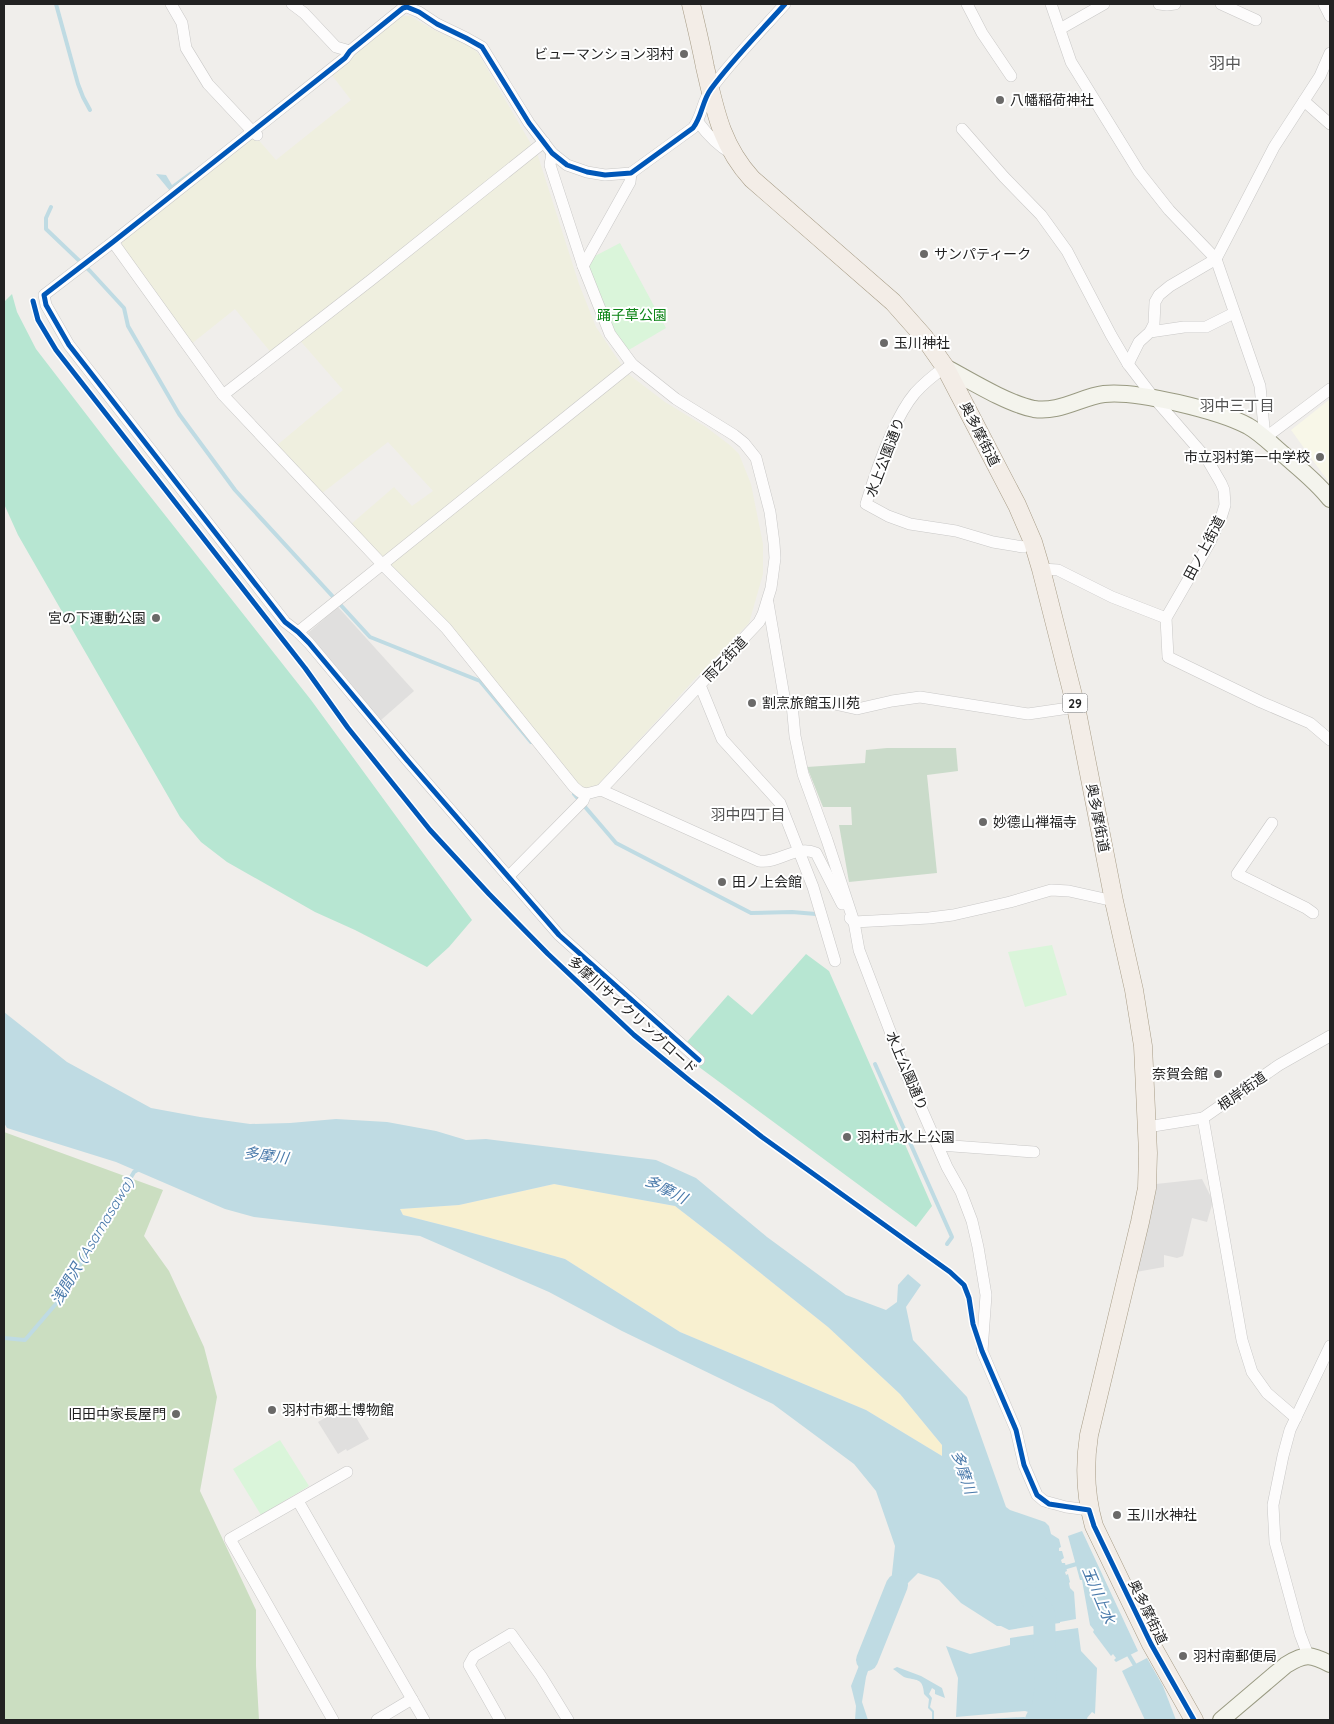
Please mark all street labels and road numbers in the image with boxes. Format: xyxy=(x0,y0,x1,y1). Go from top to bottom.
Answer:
street label: 奥多摩街道 xyxy=(956,399,1004,469)
street label: 水上公園通り xyxy=(862,415,908,499)
street label: 田ノ上街道 xyxy=(1180,513,1228,583)
street label: 雨乞街道 xyxy=(699,633,751,685)
road number: 29 xyxy=(1062,694,1088,712)
street label: 奥多摩街道 xyxy=(1082,782,1114,854)
street label: 多摩川サイクリングロード xyxy=(565,952,701,1078)
street label: 水上公園通り xyxy=(882,1029,932,1113)
street label: 根岸街道 xyxy=(1214,1068,1270,1114)
street label: 奥多摩街道 xyxy=(1125,1577,1171,1647)

